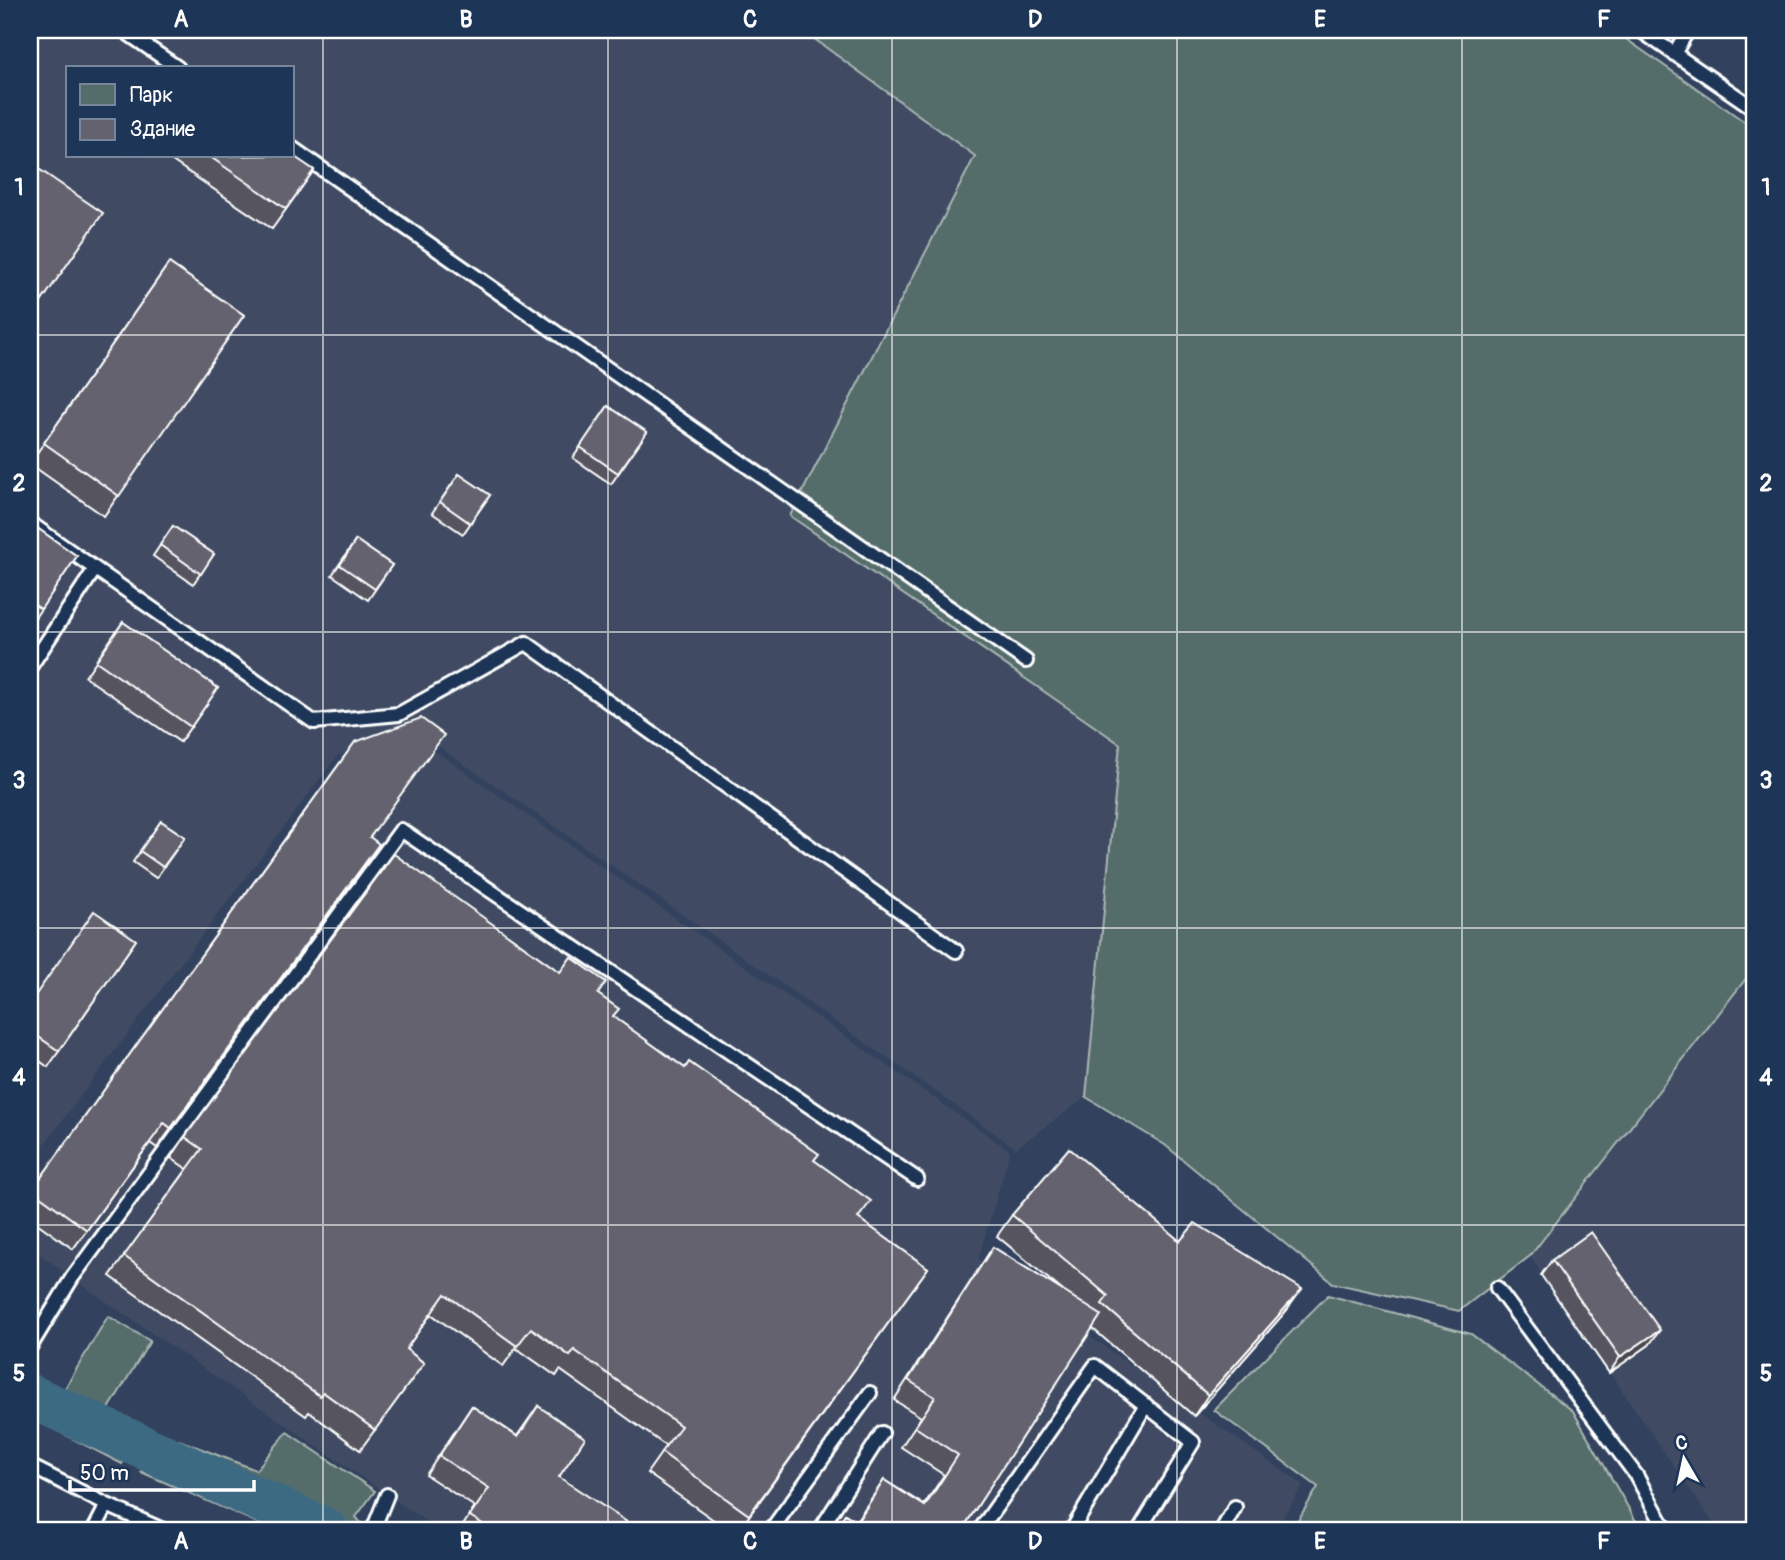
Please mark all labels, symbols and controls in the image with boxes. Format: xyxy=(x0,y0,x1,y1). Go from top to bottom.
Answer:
text: A xyxy=(174,5,189,34)
text: B xyxy=(459,5,473,34)
text: C xyxy=(743,5,757,34)
text: D xyxy=(1028,5,1042,34)
text: E xyxy=(1314,5,1326,34)
text: F xyxy=(1597,5,1611,34)
legend xyxy=(66,66,294,158)
text: Парк xyxy=(130,82,173,109)
text: Здание xyxy=(130,116,196,143)
text: 1 xyxy=(15,173,24,202)
text: 1 xyxy=(1762,173,1771,202)
text: 2 xyxy=(13,469,26,498)
text: 2 xyxy=(1760,469,1773,498)
text: 3 xyxy=(13,766,25,795)
text: 3 xyxy=(1760,766,1772,795)
text: 4 xyxy=(12,1063,26,1092)
text: 4 xyxy=(1759,1063,1773,1092)
text: 5 xyxy=(13,1359,25,1388)
text: 5 xyxy=(1760,1359,1772,1388)
north arrow xyxy=(1648,1424,1718,1494)
text: С xyxy=(1674,1430,1689,1456)
scale bar xyxy=(70,1448,254,1492)
text: 50 m xyxy=(80,1460,129,1487)
text: A xyxy=(174,1527,189,1556)
text: B xyxy=(459,1527,473,1556)
text: C xyxy=(743,1527,757,1556)
text: D xyxy=(1028,1527,1042,1556)
text: E xyxy=(1314,1527,1326,1556)
text: F xyxy=(1597,1527,1611,1556)

